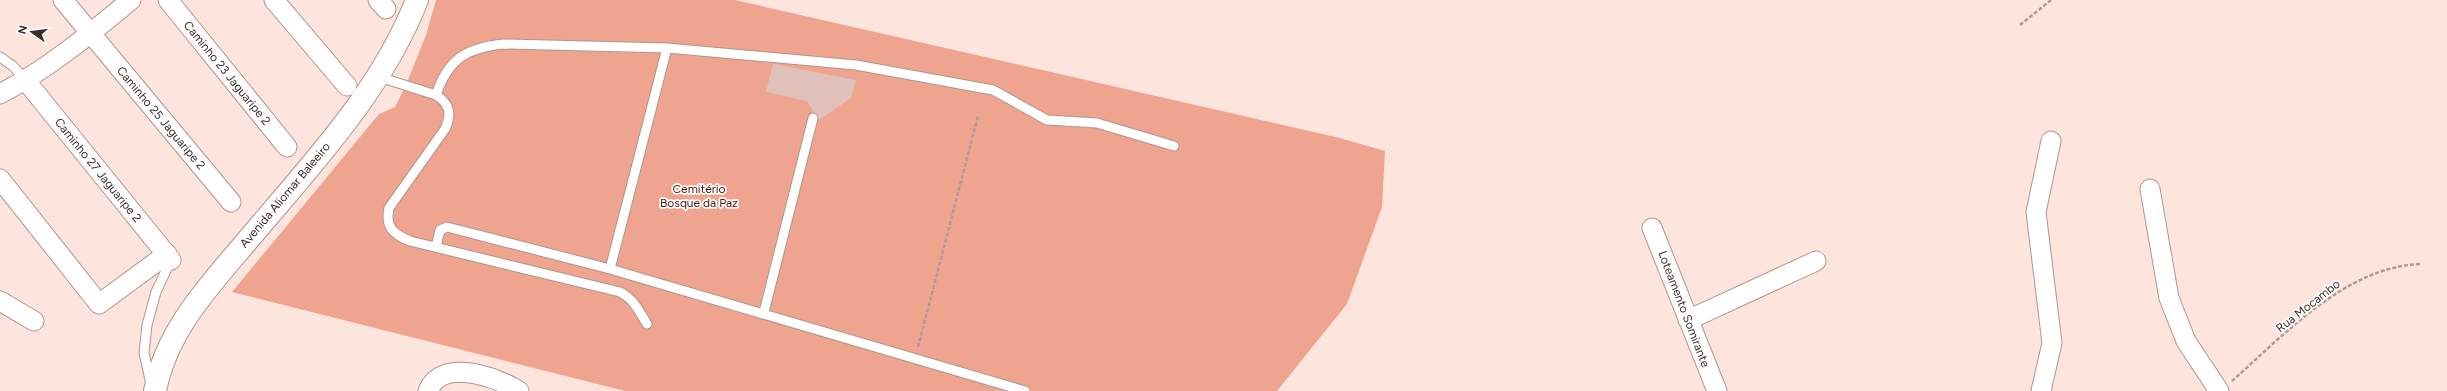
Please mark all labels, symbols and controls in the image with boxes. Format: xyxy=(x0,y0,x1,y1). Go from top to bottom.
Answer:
north arrow xyxy=(12,12,52,52)
street label: Caminho 23 Jaguaripe 2 xyxy=(181,18,273,128)
text: N xyxy=(15,24,30,35)
street label: Caminho 25 Jaguaripe 2 xyxy=(114,64,208,172)
street label: Caminho 27 Jaguaripe 2 xyxy=(52,115,144,225)
street label: Avenida Aliomar Baleeiro xyxy=(237,139,333,250)
park label: Cemitério Bosque da Paz xyxy=(660,182,738,210)
street label: Loteamento Somirante xyxy=(1655,249,1713,370)
street label: Rua Mocambo xyxy=(2273,277,2343,335)

